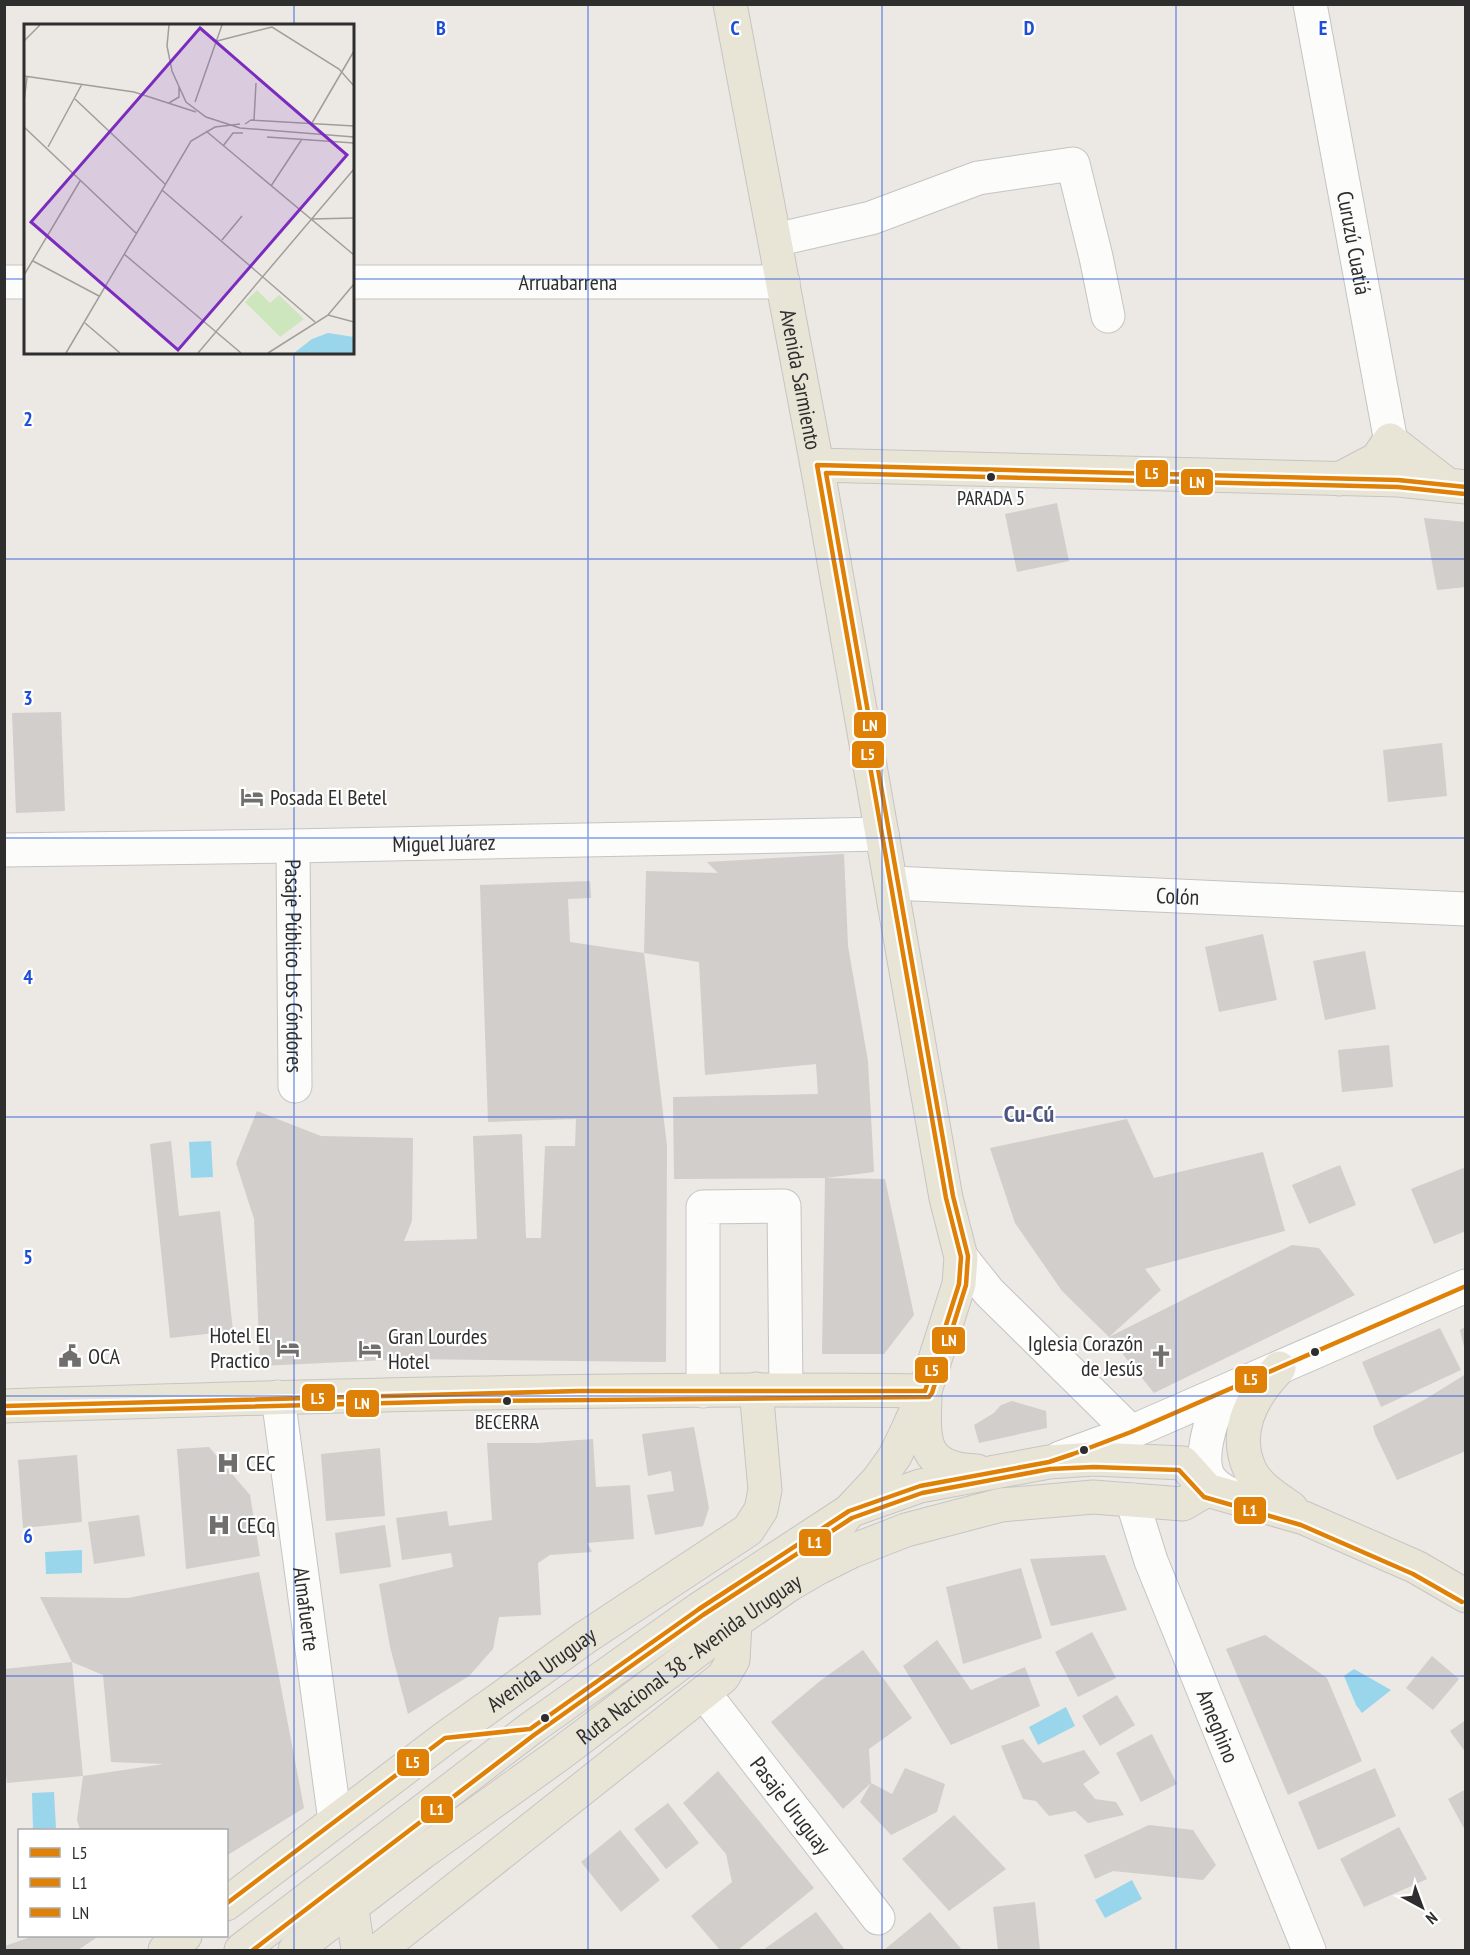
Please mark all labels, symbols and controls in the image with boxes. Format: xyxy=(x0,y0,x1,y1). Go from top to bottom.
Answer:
text: B xyxy=(436,15,446,41)
text: C xyxy=(730,15,740,41)
text: D xyxy=(1024,15,1035,41)
text: E xyxy=(1319,15,1327,41)
inset map xyxy=(24,24,354,354)
street label: Curuzú Cuatiá xyxy=(1331,189,1378,297)
street label: Arruabarrena xyxy=(519,268,617,296)
street label: Avenida Sarmiento xyxy=(774,307,828,452)
text: 2 xyxy=(23,406,33,432)
line badge: L5 xyxy=(1135,459,1169,488)
text: L5 xyxy=(1145,463,1159,483)
line badge: LN xyxy=(1180,468,1214,496)
marker: PARADA 5 xyxy=(985,471,997,483)
text: LN xyxy=(1189,472,1205,492)
place label: PARADA 5 xyxy=(957,485,1025,511)
text: 3 xyxy=(23,685,33,711)
line badge: LN xyxy=(853,711,887,739)
text: LN xyxy=(862,715,878,735)
line badge: L5 xyxy=(851,740,885,769)
text: L5 xyxy=(861,744,875,764)
place label: Posada El Betel xyxy=(270,783,388,811)
hotel icon: Posada El Betel xyxy=(239,784,265,810)
street label: Miguel Juárez xyxy=(392,828,496,858)
street label: Pasaje Público Los Cóndores xyxy=(279,859,309,1073)
street label: Colón xyxy=(1155,881,1200,911)
text: 4 xyxy=(23,964,33,990)
district label: Cu-Cú xyxy=(1004,1098,1054,1129)
text: 5 xyxy=(23,1244,33,1270)
place label: Hotel El Practico xyxy=(209,1321,271,1374)
place label: Gran Lourdes Hotel xyxy=(388,1322,487,1375)
line badge: LN xyxy=(931,1326,966,1355)
place label: Iglesia Corazón de Jesús xyxy=(1028,1329,1143,1382)
text: LN xyxy=(941,1330,957,1350)
hotel icon: Hotel El Practico xyxy=(275,1335,301,1361)
hotel icon: Gran Lourdes Hotel xyxy=(357,1336,383,1362)
place label: OCA xyxy=(88,1342,121,1370)
public building icon: OCA xyxy=(57,1343,83,1369)
church icon: Iglesia Corazón de Jesús xyxy=(1148,1343,1174,1369)
unlabelled marker xyxy=(1309,1346,1321,1358)
line badge: L5 xyxy=(914,1356,949,1384)
text: L5 xyxy=(925,1360,939,1380)
line badge: L5 xyxy=(1234,1365,1268,1394)
text: L5 xyxy=(1244,1369,1258,1389)
line badge: L5 xyxy=(301,1383,336,1412)
text: L5 xyxy=(311,1388,325,1408)
line badge: LN xyxy=(345,1389,380,1418)
text: LN xyxy=(354,1393,370,1413)
marker: BECERRA xyxy=(501,1395,513,1407)
place label: BECERRA xyxy=(475,1409,540,1435)
unlabelled marker xyxy=(1078,1444,1090,1456)
place label: CEC xyxy=(246,1449,276,1477)
hospital icon: CEC xyxy=(215,1450,241,1476)
line badge: L1 xyxy=(1233,1496,1267,1525)
text: L1 xyxy=(1243,1500,1257,1520)
place label: CECq xyxy=(237,1511,275,1539)
hospital icon: CECq xyxy=(206,1512,232,1538)
text: 6 xyxy=(23,1523,33,1549)
line badge: L1 xyxy=(798,1528,832,1557)
text: L1 xyxy=(808,1532,822,1552)
street label: Almafuerte xyxy=(287,1565,326,1653)
street label: Ruta Nacional 38 - Avenida Uruguay xyxy=(571,1567,807,1750)
street label: Avenida Uruguay xyxy=(481,1620,602,1718)
street label: Ameghino xyxy=(1191,1685,1245,1767)
unlabelled marker xyxy=(539,1712,551,1724)
line badge: L5 xyxy=(396,1748,430,1777)
street label: Pasaje Uruguay xyxy=(744,1751,838,1860)
text: L5 xyxy=(406,1752,420,1772)
line badge: L1 xyxy=(420,1795,454,1824)
text: L1 xyxy=(430,1799,444,1819)
legend xyxy=(18,1829,228,1937)
text: L5 xyxy=(72,1841,88,1864)
text: L1 xyxy=(72,1871,88,1894)
north arrow xyxy=(1392,1877,1452,1937)
text: LN xyxy=(72,1901,89,1924)
text: N xyxy=(1422,1908,1442,1929)

